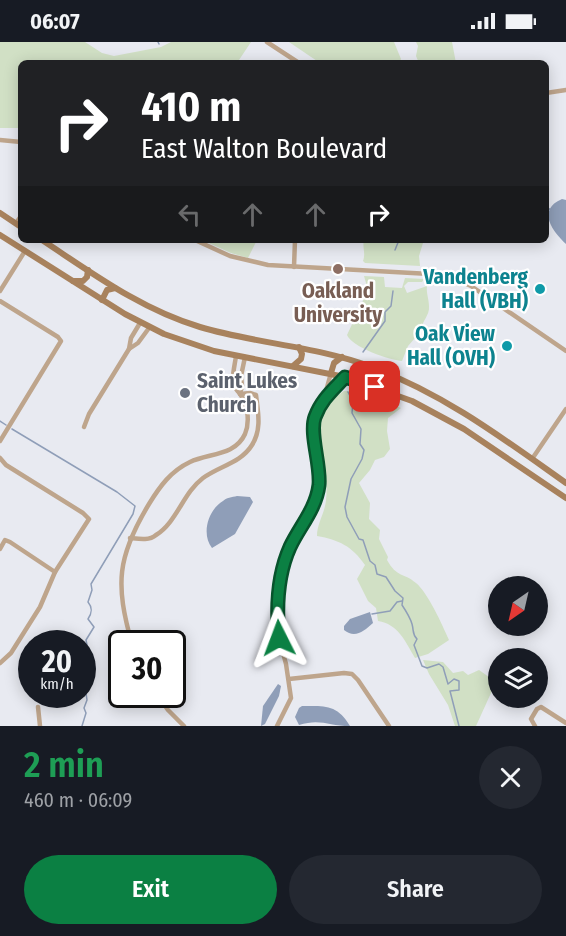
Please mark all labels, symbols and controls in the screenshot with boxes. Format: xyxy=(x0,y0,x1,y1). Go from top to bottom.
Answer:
text: 06:07 xyxy=(30,8,80,35)
text: 410 m xyxy=(141,82,241,132)
icon: right xyxy=(42,84,120,162)
text: East Walton Boulevard xyxy=(141,133,387,165)
icon: left xyxy=(173,198,206,231)
icon: ahead xyxy=(236,198,269,231)
icon: ahead xyxy=(299,198,332,231)
icon: right xyxy=(362,198,395,231)
marker: Oakland University xyxy=(331,262,345,276)
place label: Vandenberg Hall (VBH) xyxy=(422,264,529,314)
place label: Oakland University xyxy=(294,278,383,328)
marker: Vandenberg Hall (VBH) xyxy=(533,282,547,296)
place label: Oak View Hall (OVH) xyxy=(407,321,496,371)
marker: Oak View Hall (OVH) xyxy=(500,339,514,353)
pin xyxy=(349,361,400,412)
place label: Saint Lukes Church xyxy=(197,368,297,418)
icon: arrive xyxy=(358,370,391,403)
marker: Saint Lukes Church xyxy=(178,386,192,400)
north arrow xyxy=(488,576,548,636)
map controls xyxy=(488,576,548,708)
position arrow xyxy=(247,606,311,670)
speed limit sign: 30 xyxy=(108,630,186,708)
text: 20 xyxy=(42,644,72,680)
button: layers xyxy=(488,648,548,708)
text: km/h xyxy=(40,675,74,693)
text: 2 min xyxy=(24,743,104,787)
button: close xyxy=(479,746,542,809)
text: 460 m · 06:09 xyxy=(24,788,132,812)
button: Exit xyxy=(24,855,277,924)
button: Share xyxy=(289,855,542,924)

